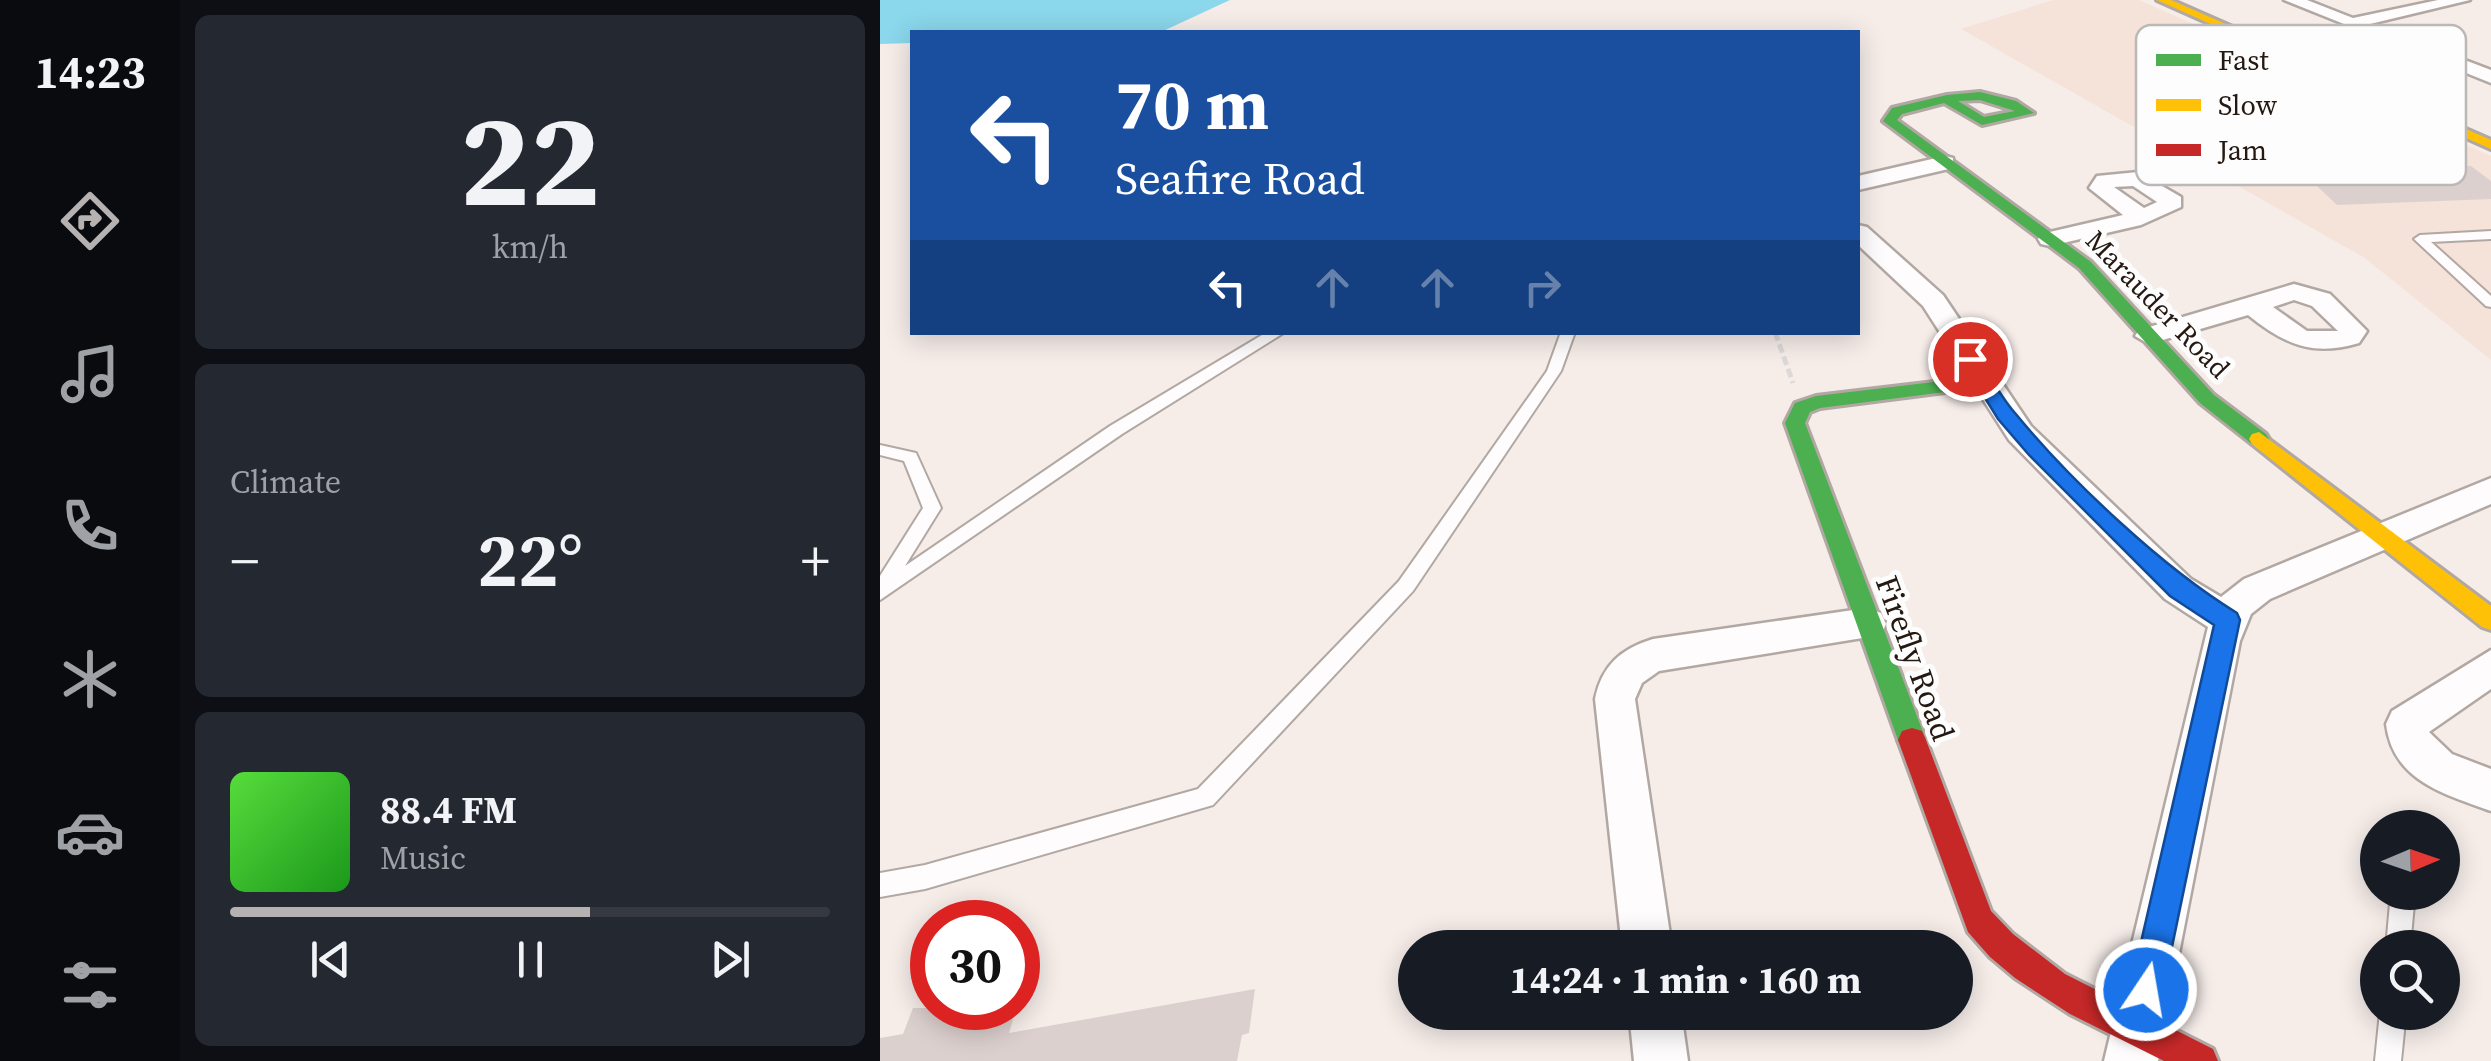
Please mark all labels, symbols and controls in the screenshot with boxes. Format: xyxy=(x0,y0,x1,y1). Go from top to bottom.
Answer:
legend xyxy=(2136,25,2466,185)
text: 14:23 xyxy=(34,41,146,103)
text: Fast xyxy=(2218,41,2269,79)
text: 70 m xyxy=(1115,56,1269,152)
text: 22 xyxy=(460,70,600,249)
icon: left xyxy=(950,70,1080,200)
text: Slow xyxy=(2218,86,2278,124)
text: Jam xyxy=(2217,131,2267,169)
text: Seafire Road xyxy=(1115,147,1365,209)
icon: directions xyxy=(55,186,125,256)
street label: Marauder Road xyxy=(2077,222,2239,387)
text: km/h xyxy=(492,225,568,269)
icon: left xyxy=(1200,260,1255,315)
icon: ahead xyxy=(1305,260,1360,315)
icon: ahead xyxy=(1410,260,1465,315)
icon: right xyxy=(1515,260,1570,315)
pin xyxy=(1928,317,2013,402)
icon: arrive xyxy=(1943,332,1998,387)
icon: music xyxy=(55,339,125,409)
text: Climate xyxy=(230,460,341,504)
icon: phone xyxy=(55,491,125,561)
text: 22° xyxy=(477,508,583,611)
text: − xyxy=(230,523,259,598)
text: + xyxy=(801,523,830,598)
street label: Firefly Road xyxy=(1865,569,1965,747)
icon: climate xyxy=(55,644,125,714)
text: 88.4 FM xyxy=(380,784,517,836)
icon: car xyxy=(55,797,125,867)
north arrow xyxy=(2360,810,2460,910)
map controls xyxy=(2360,810,2460,1030)
text: Music xyxy=(380,836,466,880)
speed limit sign: 30 xyxy=(910,900,1040,1030)
button: search xyxy=(2360,930,2460,1030)
icon: previous xyxy=(303,932,358,987)
icon: pause xyxy=(503,932,558,987)
icon: next xyxy=(703,932,758,987)
position arrow xyxy=(2094,938,2198,1042)
icon: filters xyxy=(55,950,125,1020)
text: 14:24 · 1 min · 160 m xyxy=(1509,954,1862,1006)

